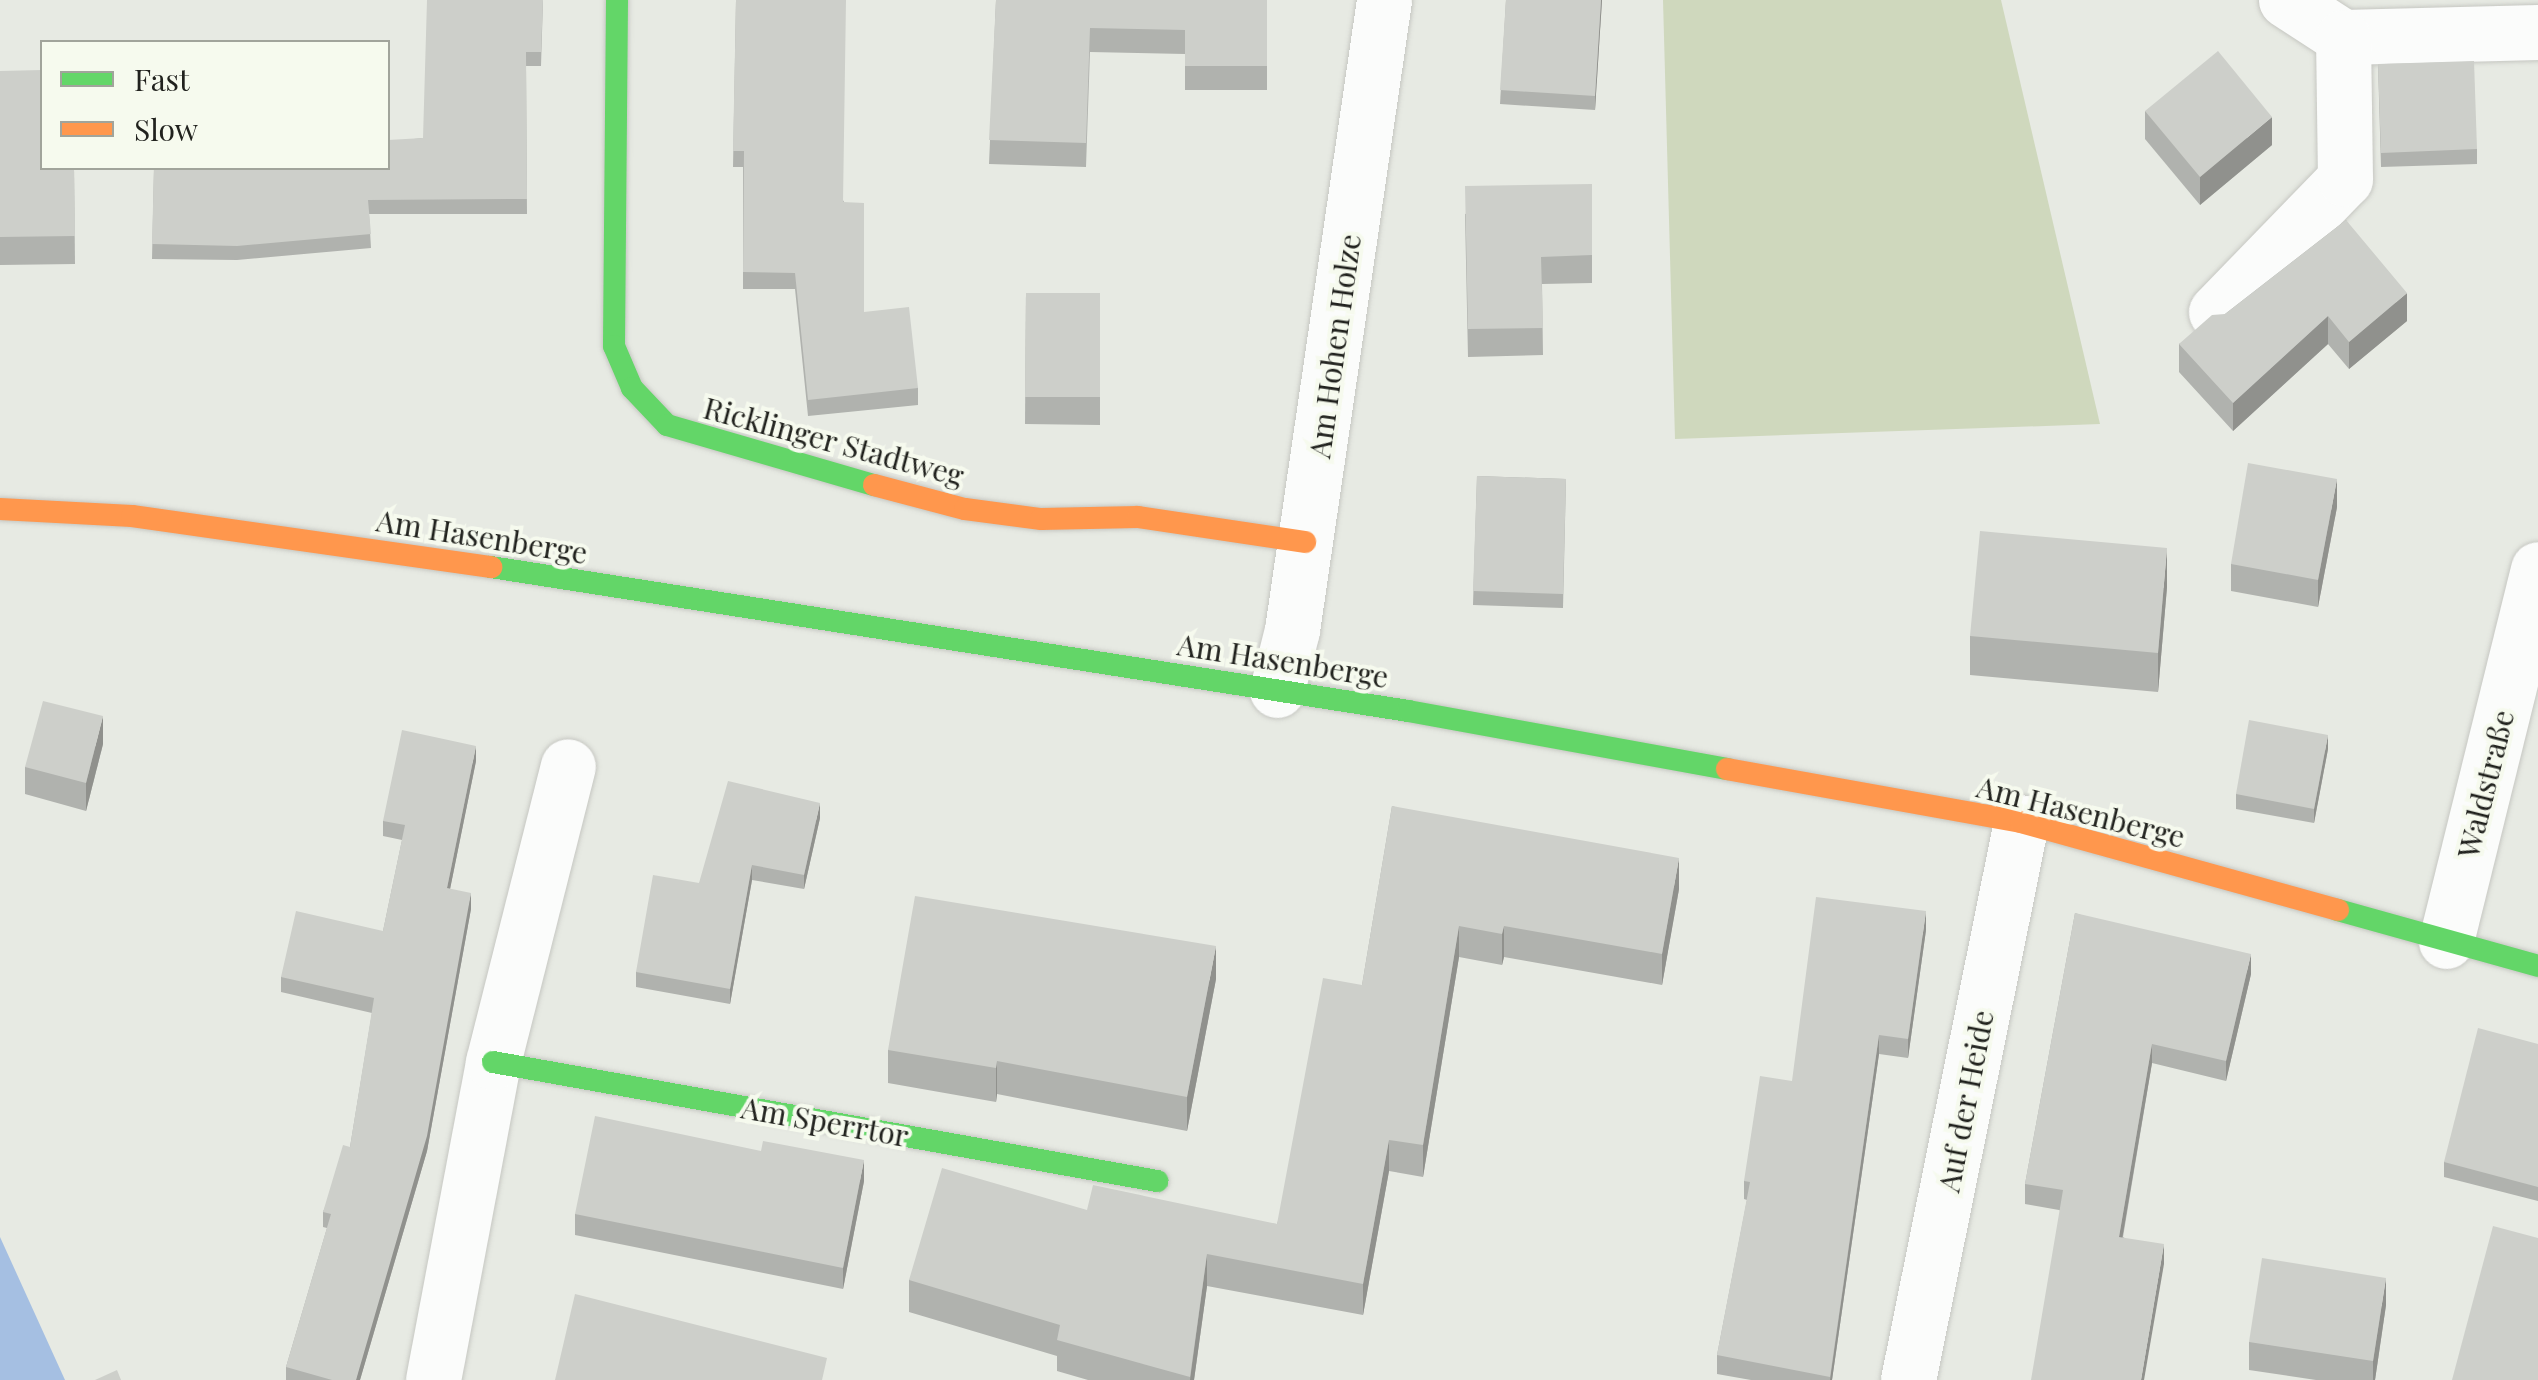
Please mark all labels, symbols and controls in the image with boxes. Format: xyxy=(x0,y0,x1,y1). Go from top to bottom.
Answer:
legend xyxy=(40,40,390,170)
text: Fast xyxy=(134,59,190,99)
text: Slow xyxy=(134,109,198,149)
street label: Am Hohen Holze xyxy=(1300,232,1368,460)
street label: Ricklinger Stadtweg xyxy=(700,389,968,493)
street label: Am Hasenberge xyxy=(374,502,590,570)
street label: Am Hasenberge xyxy=(1175,626,1391,694)
street label: Waldstraße xyxy=(2449,706,2521,862)
street label: Am Hasenberge xyxy=(1973,768,2189,854)
street label: Auf der Heide xyxy=(1930,1007,2000,1195)
street label: Am Sperrtor xyxy=(739,1089,911,1153)

